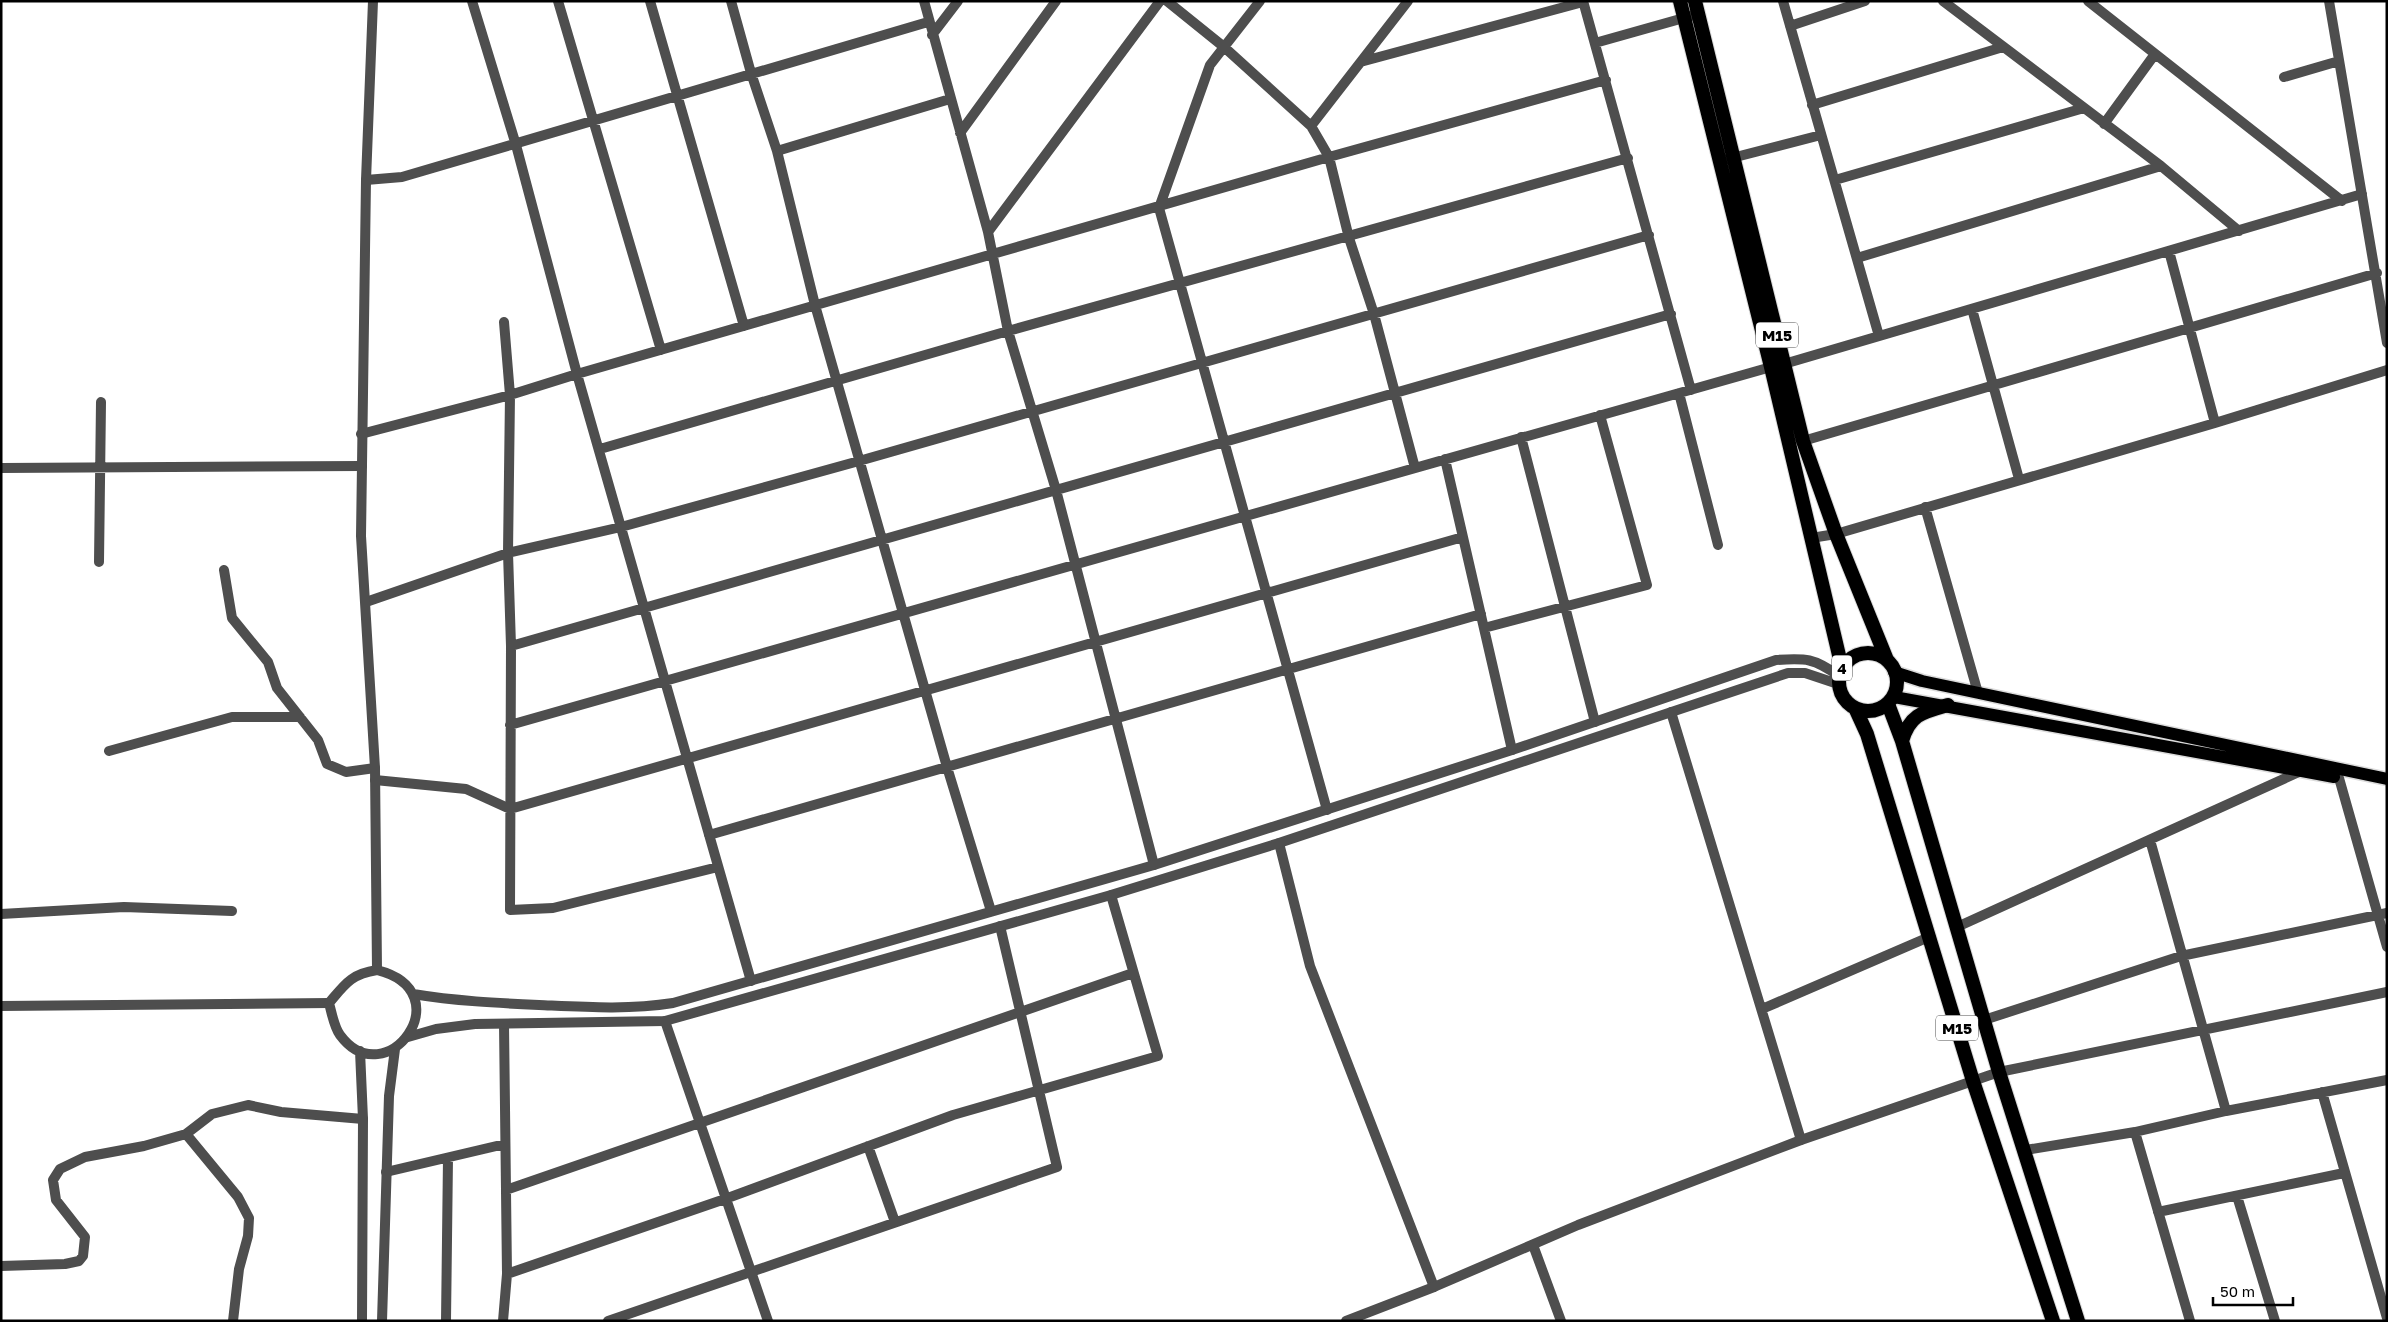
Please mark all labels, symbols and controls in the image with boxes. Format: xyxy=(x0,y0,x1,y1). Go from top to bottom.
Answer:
road number: M15 xyxy=(1756,322,1798,348)
road number: 4 xyxy=(1832,656,1852,680)
road number: M15 xyxy=(1936,1016,1978,1040)
scale bar xyxy=(2213,1274,2293,1306)
text: 50 m xyxy=(2220,1282,2255,1300)

